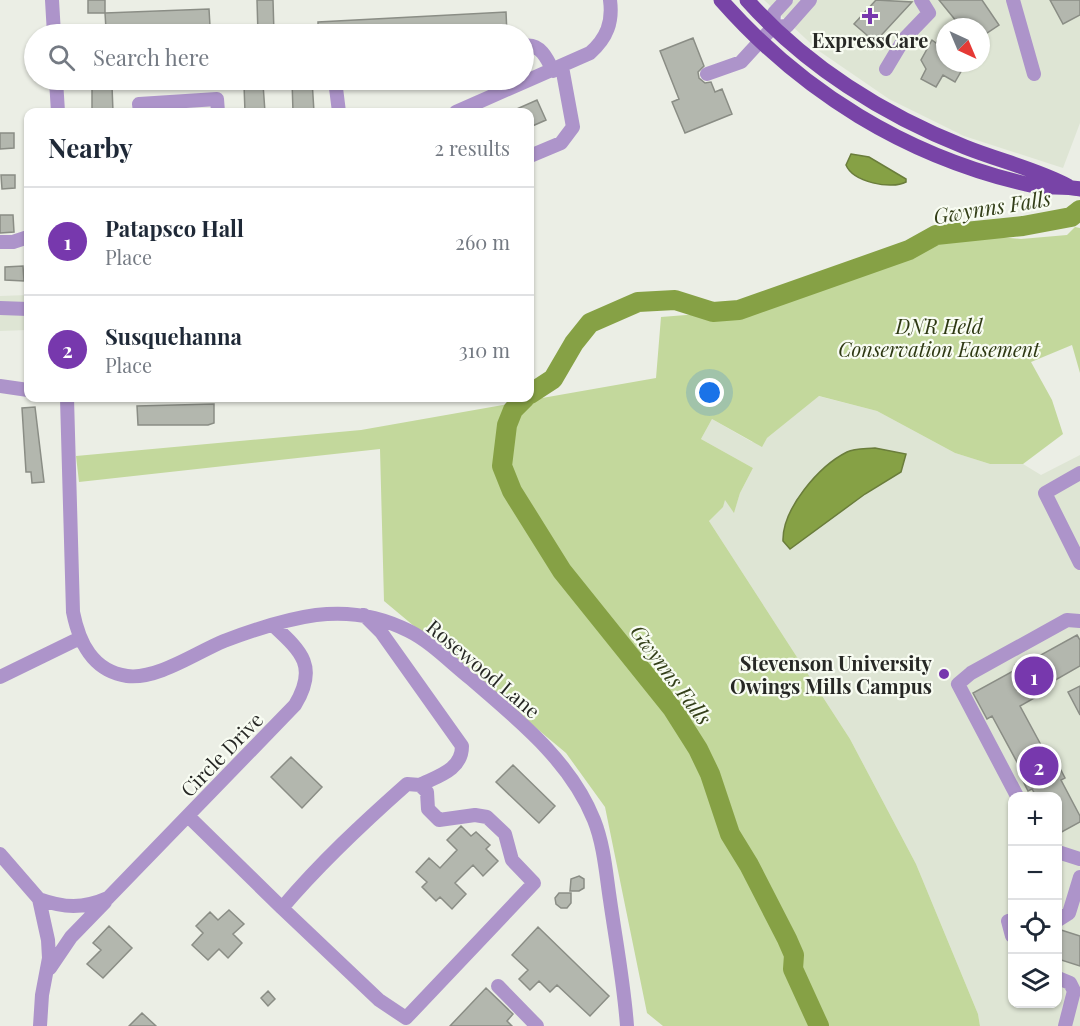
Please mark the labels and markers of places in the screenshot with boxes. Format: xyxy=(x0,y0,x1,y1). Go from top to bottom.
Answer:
marker: ExpressCare xyxy=(861,7,879,25)
place label: ExpressCare xyxy=(812,26,928,53)
place label: Stevenson University Owings Mills Campus xyxy=(730,649,933,699)
pin: 1 xyxy=(1014,654,1054,698)
marker: Stevenson University Owings Mills Campus xyxy=(937,667,951,681)
pin: 2 xyxy=(1020,744,1058,789)

